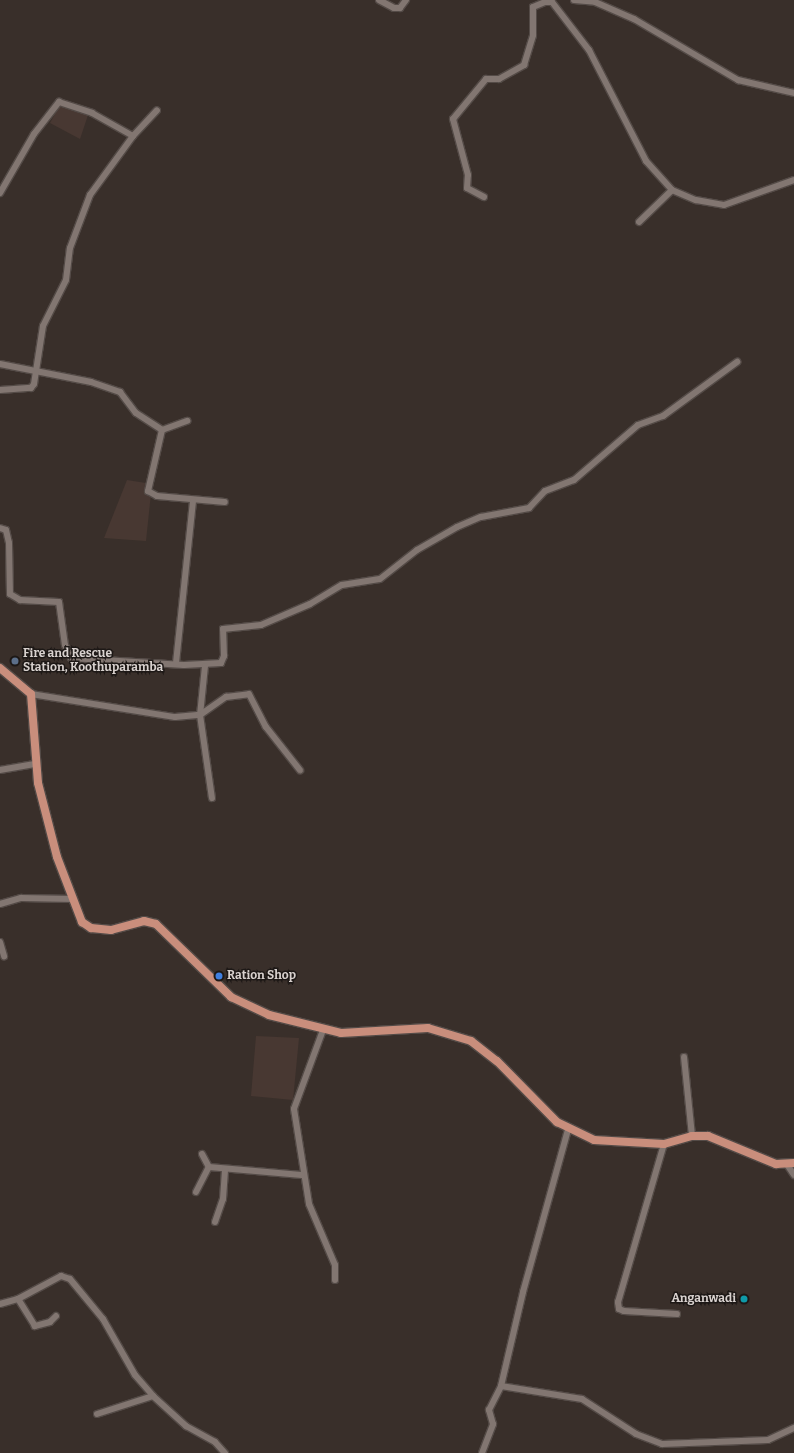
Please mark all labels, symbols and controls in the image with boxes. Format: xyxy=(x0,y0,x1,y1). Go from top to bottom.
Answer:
place label: Fire and Rescue Station, Koothuparamba xyxy=(23,647,163,675)
marker: Fire and Rescue Station, Koothuparamba xyxy=(10,656,20,666)
place label: Ration Shop xyxy=(227,969,296,983)
marker: Ration Shop xyxy=(214,971,224,981)
place label: Anganwadi xyxy=(671,1292,736,1306)
marker: Anganwadi xyxy=(739,1294,749,1304)

